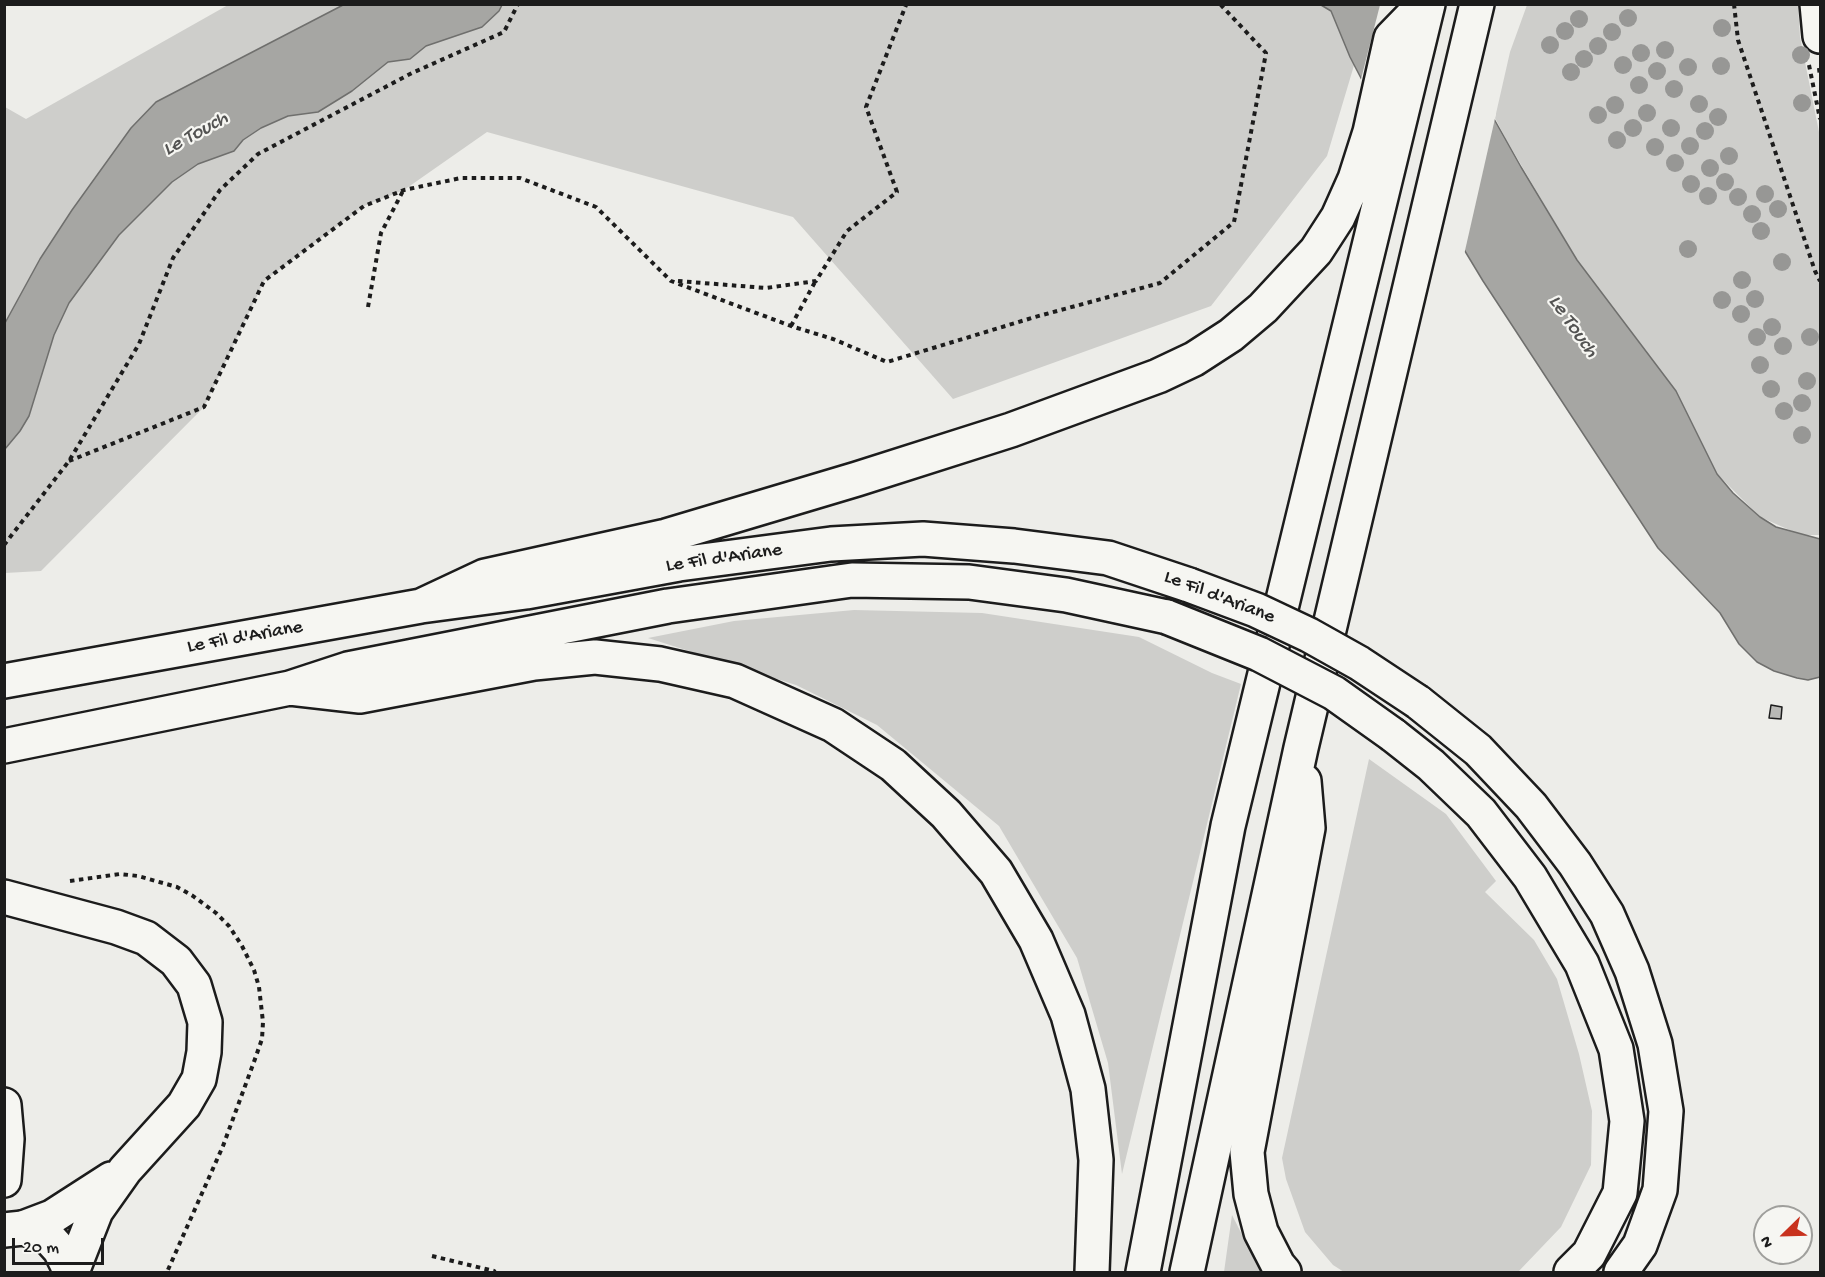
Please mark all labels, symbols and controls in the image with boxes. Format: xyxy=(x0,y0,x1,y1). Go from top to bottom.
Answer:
water label: Le Touch xyxy=(159,107,233,163)
water label: Le Touch xyxy=(1541,291,1603,363)
street label: Le Fil d'Ariane xyxy=(664,539,784,579)
street label: Le Fil d'Ariane xyxy=(1160,566,1278,630)
street label: Le Fil d'Ariane xyxy=(185,616,305,660)
north arrow xyxy=(1753,1205,1813,1265)
scale bar xyxy=(15,1226,106,1264)
text: N xyxy=(1757,1233,1779,1250)
text: 20 m xyxy=(23,1238,59,1259)

